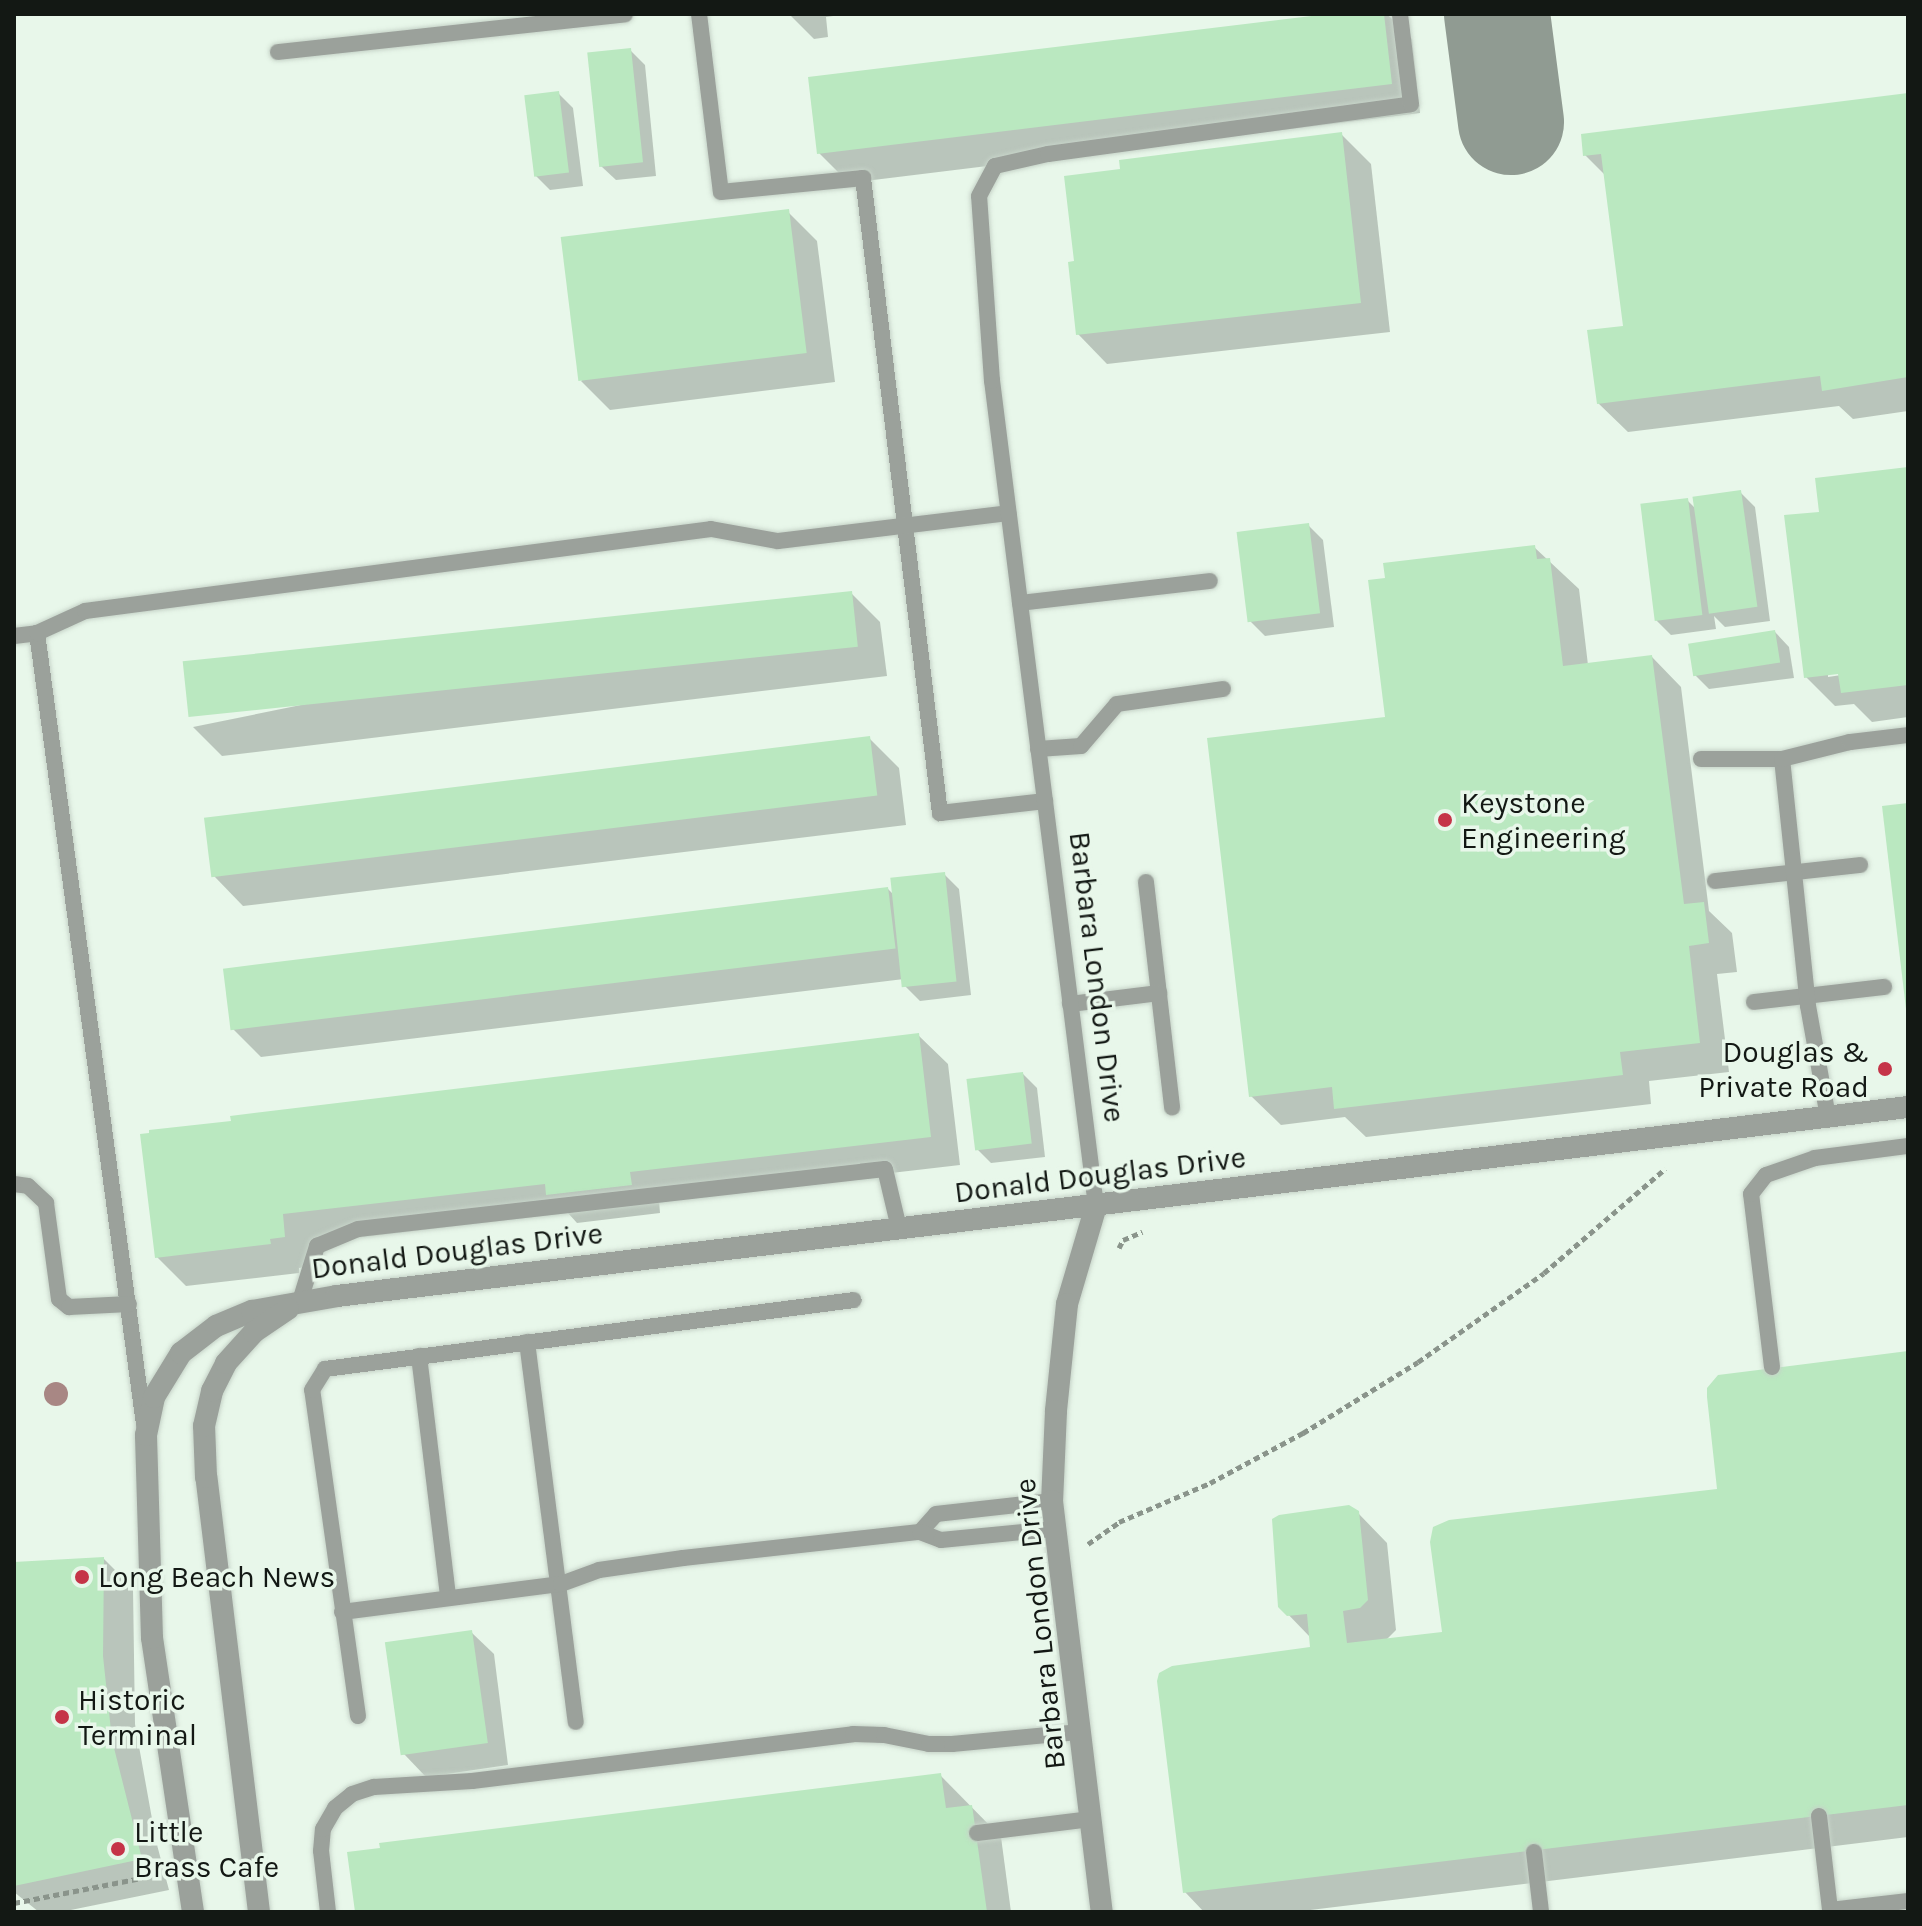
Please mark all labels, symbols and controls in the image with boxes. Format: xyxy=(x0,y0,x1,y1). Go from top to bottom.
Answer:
place label: Keystone Engineering xyxy=(1461,785,1626,856)
marker: Keystone Engineering xyxy=(1436,811,1454,829)
street label: Barbara London Drive xyxy=(1061,830,1133,1124)
place label: Douglas & Private Road xyxy=(1698,1034,1869,1104)
marker: Douglas & Private Road xyxy=(1876,1060,1894,1078)
street label: Donald Douglas Drive xyxy=(952,1139,1248,1211)
street label: Donald Douglas Drive xyxy=(309,1215,605,1287)
street label: Barbara London Drive xyxy=(1007,1477,1073,1771)
place label: Long Beach News xyxy=(98,1559,335,1595)
marker: Long Beach News xyxy=(73,1568,91,1586)
place label: Historic Terminal xyxy=(78,1682,197,1752)
marker: Historic Terminal xyxy=(53,1708,71,1726)
place label: Little Brass Cafe xyxy=(134,1814,279,1884)
marker: Little Brass Cafe xyxy=(109,1840,127,1858)

